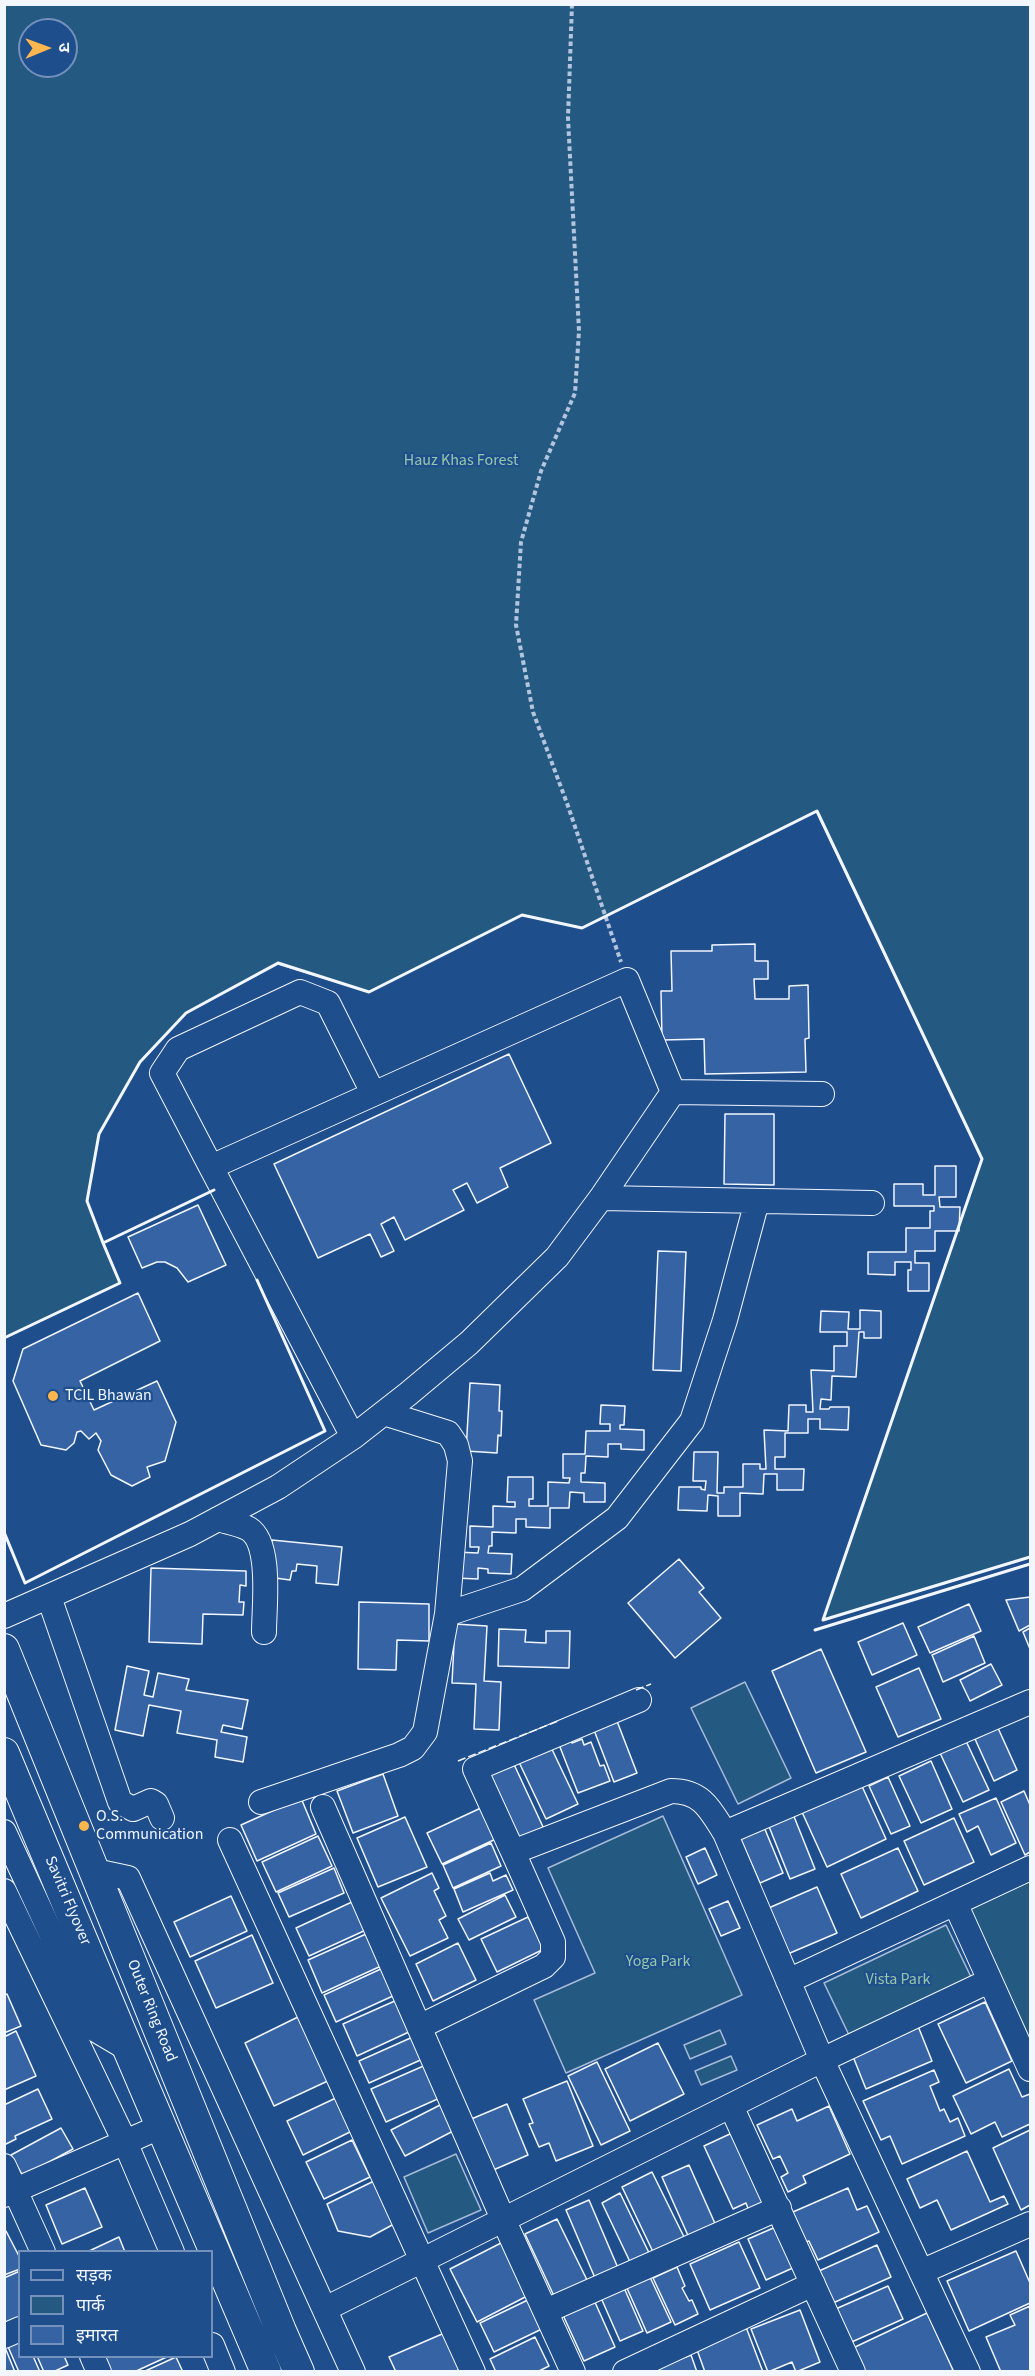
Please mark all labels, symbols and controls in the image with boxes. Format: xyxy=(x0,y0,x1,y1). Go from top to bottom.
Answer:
north arrow xyxy=(18,18,78,78)
text: उ xyxy=(53,43,75,53)
park label: Hauz Khas Forest xyxy=(404,451,518,471)
place label: TCIL Bhawan xyxy=(65,1386,152,1406)
marker: TCIL Bhawan xyxy=(46,1389,60,1403)
place label: O.S. Communication xyxy=(96,1807,203,1845)
marker: O.S. Communication xyxy=(77,1819,91,1833)
street label: Savitri Flyover xyxy=(40,1854,94,1948)
park label: Yoga Park xyxy=(626,1952,690,1972)
street label: Outer Ring Road xyxy=(122,1957,180,2065)
park label: Vista Park xyxy=(866,1970,930,1990)
legend xyxy=(18,2250,213,2358)
text: सड़क xyxy=(76,2263,112,2288)
text: पार्क xyxy=(76,2293,105,2318)
text: इमारत xyxy=(76,2323,118,2348)

